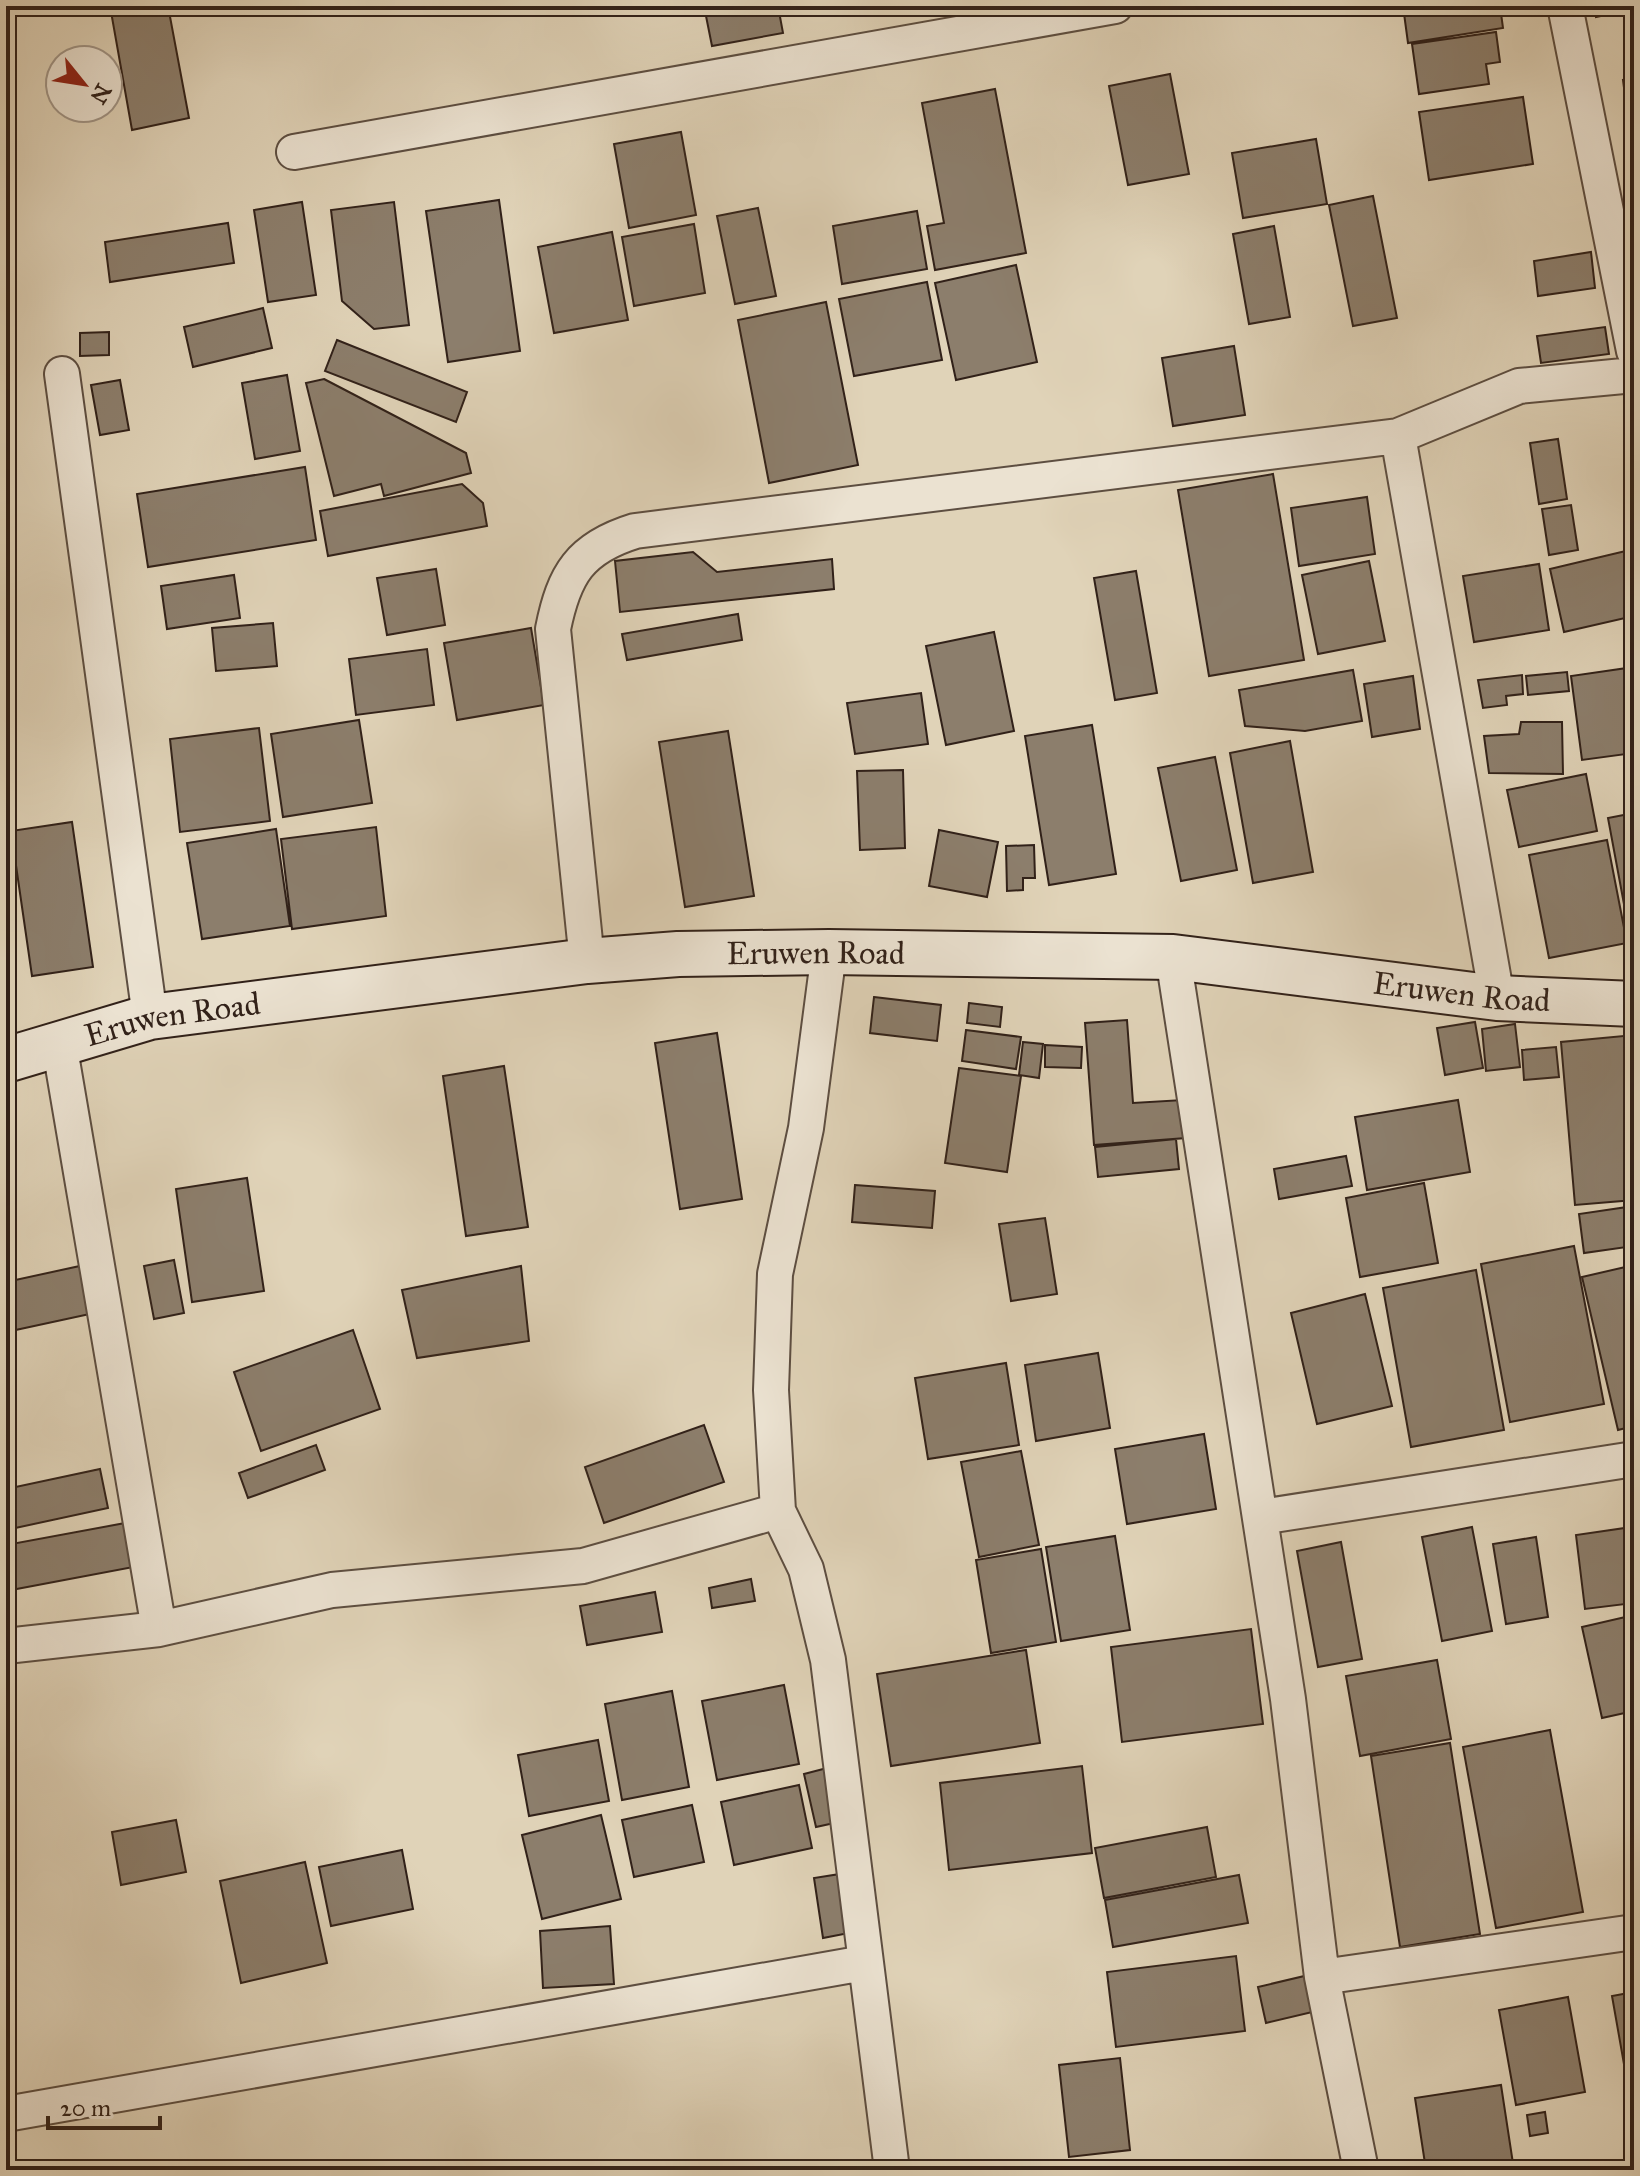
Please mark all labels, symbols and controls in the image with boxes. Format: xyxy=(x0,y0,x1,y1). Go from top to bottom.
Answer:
north arrow xyxy=(44,44,124,124)
text: N xyxy=(84,79,117,109)
street label: Eruwen Road xyxy=(726,933,905,973)
street label: Eruwen Road xyxy=(1371,963,1551,1020)
street label: Eruwen Road xyxy=(80,984,263,1055)
scale bar xyxy=(48,2080,160,2130)
text: 20 m xyxy=(60,2093,111,2123)

